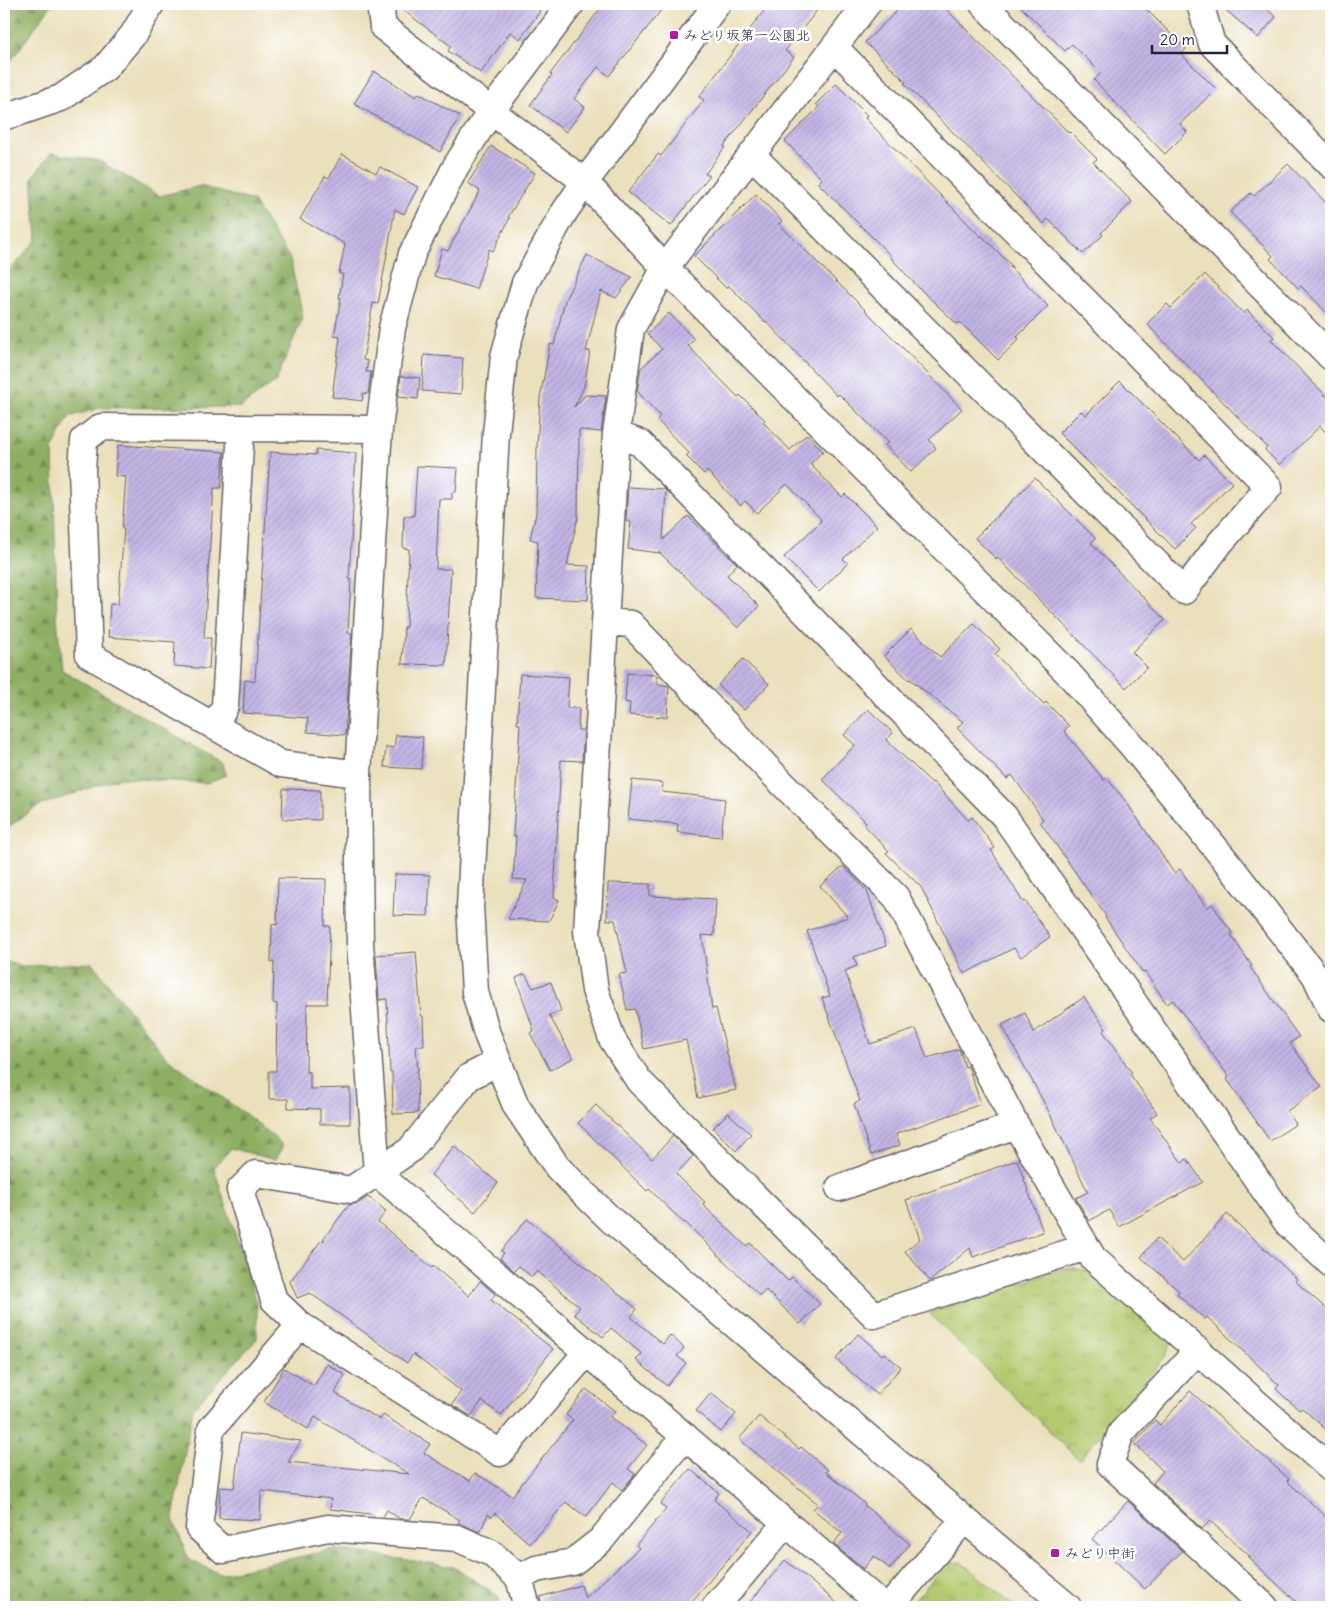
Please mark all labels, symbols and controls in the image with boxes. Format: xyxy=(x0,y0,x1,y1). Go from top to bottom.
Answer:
scale bar xyxy=(1152,22,1228,54)
place label: みどり坂第一公園北 xyxy=(684,26,810,44)
marker: みどり坂第一公園北 xyxy=(668,29,680,41)
text: 20 m xyxy=(1160,30,1195,49)
place label: みどり中街 xyxy=(1065,1544,1135,1562)
marker: みどり中街 xyxy=(1049,1547,1061,1559)

